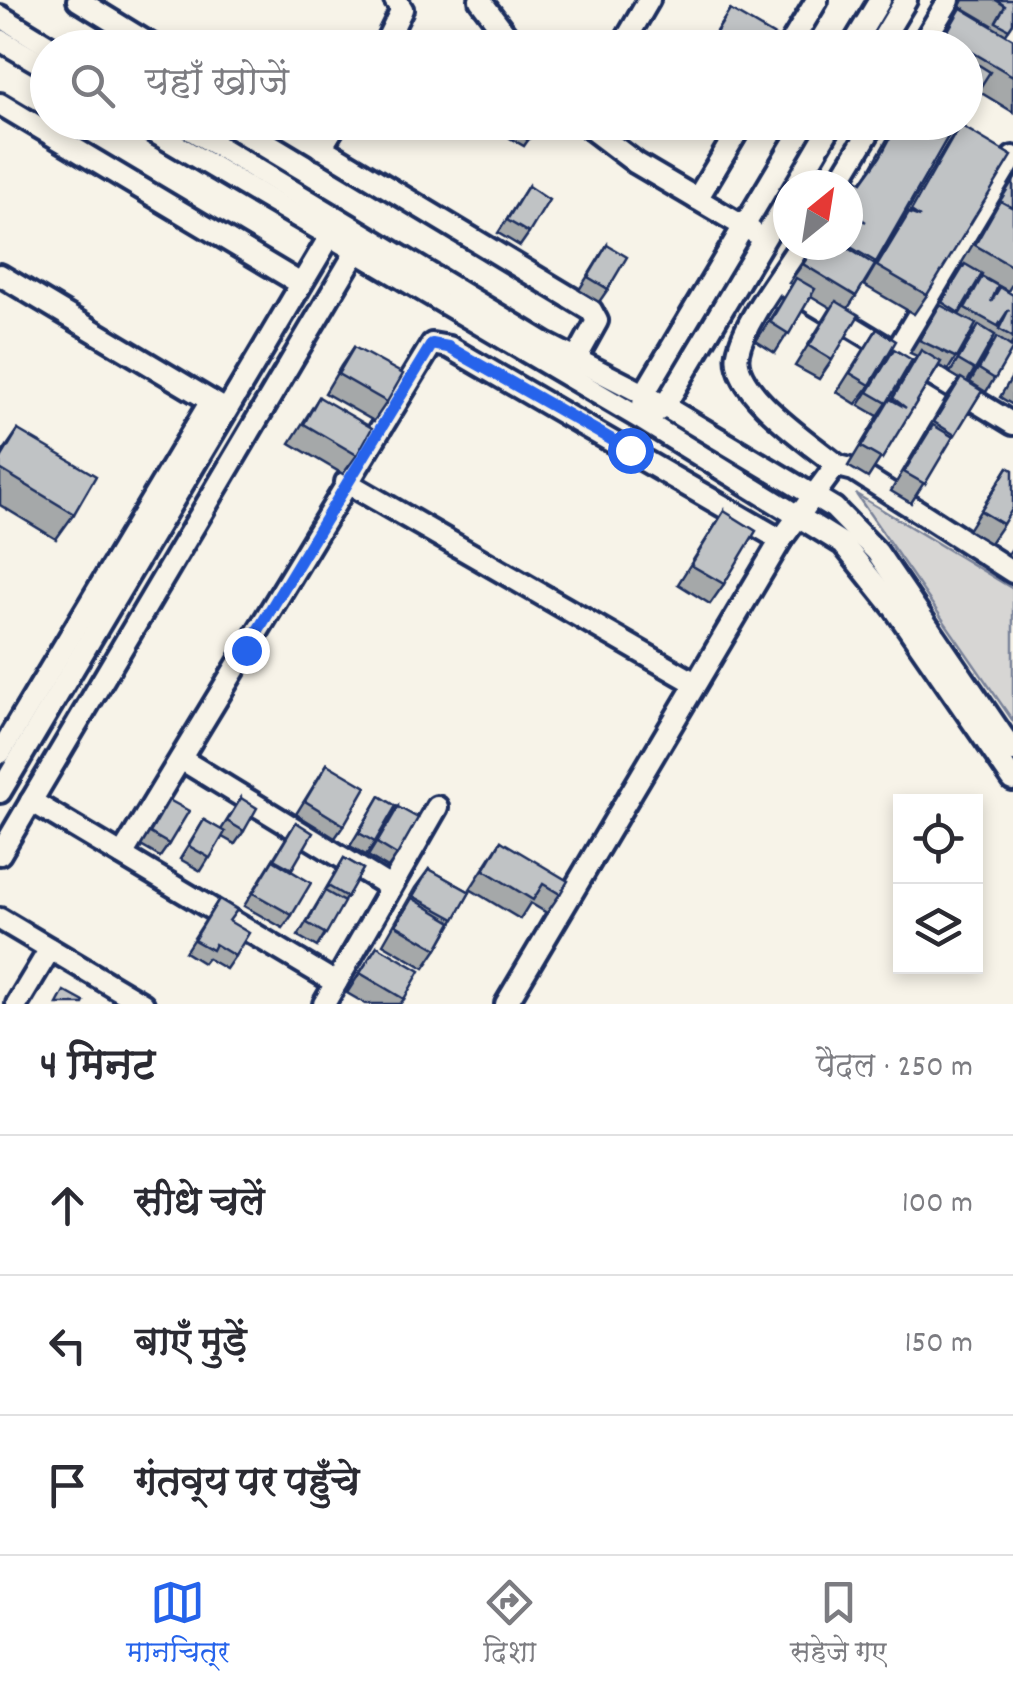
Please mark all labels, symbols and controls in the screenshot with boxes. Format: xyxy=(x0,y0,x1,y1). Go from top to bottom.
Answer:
search box xyxy=(30,30,983,140)
icon: search xyxy=(65,58,120,113)
text: यहाँ खोजें xyxy=(145,58,289,113)
north arrow xyxy=(773,170,863,260)
route start xyxy=(608,428,654,474)
route end xyxy=(224,628,270,674)
map controls xyxy=(893,794,983,974)
button: locate xyxy=(893,794,983,884)
button: layers xyxy=(893,884,983,974)
text: 4 मिनट xyxy=(40,1039,155,1099)
text: पैदल · 250 m xyxy=(816,1046,973,1092)
icon: ahead xyxy=(40,1178,95,1233)
text: सीधे चलें xyxy=(135,1178,265,1233)
text: 100 m xyxy=(902,1182,973,1228)
icon: left xyxy=(40,1318,95,1373)
text: बाएँ मुड़ें xyxy=(135,1318,247,1373)
text: 150 m xyxy=(904,1322,973,1368)
icon: arrive xyxy=(40,1458,95,1513)
text: गंतव्य पर पहुँचे xyxy=(135,1458,360,1513)
tab: मानचित्र xyxy=(126,1575,230,1675)
tab: दिशा xyxy=(482,1575,537,1675)
tab: सहेजे गए xyxy=(790,1575,887,1675)

